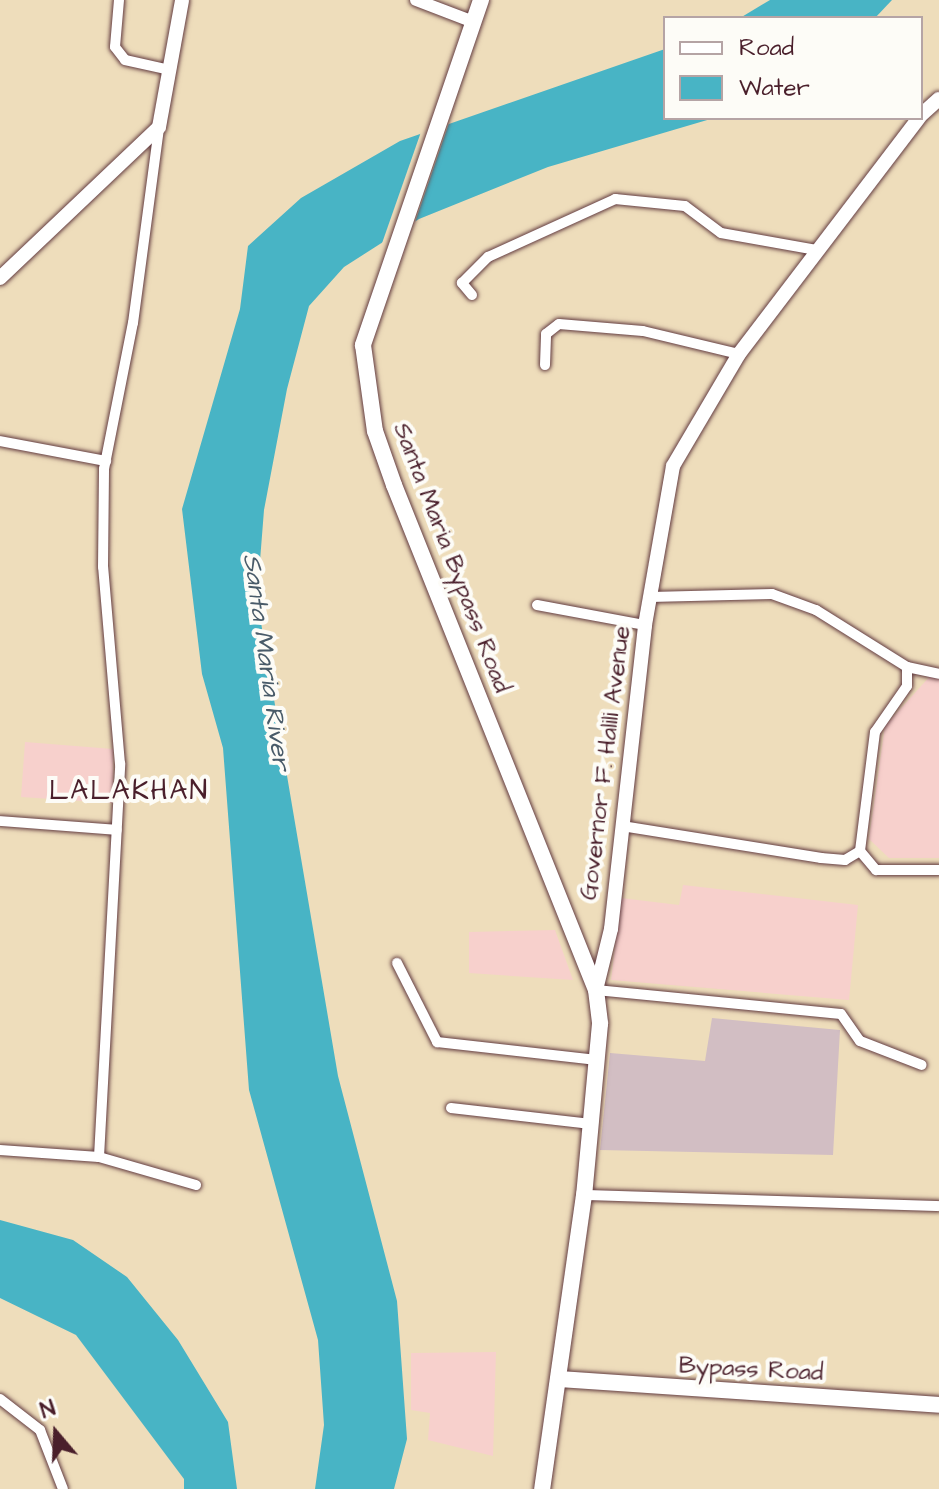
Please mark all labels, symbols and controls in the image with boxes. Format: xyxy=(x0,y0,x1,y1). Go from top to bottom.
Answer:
legend xyxy=(663,16,923,120)
text: Road xyxy=(739,31,794,65)
text: Water xyxy=(739,71,810,105)
street label: Santa Maria Bypass Road xyxy=(386,419,516,697)
water label: Santa Maria River xyxy=(235,552,297,772)
street label: Governor F. Halili Avenue xyxy=(575,624,637,902)
district label: LALAKHAN xyxy=(49,774,209,808)
street label: Bypass Road xyxy=(678,1352,824,1388)
north arrow xyxy=(16,1393,96,1473)
text: N xyxy=(36,1393,60,1427)

